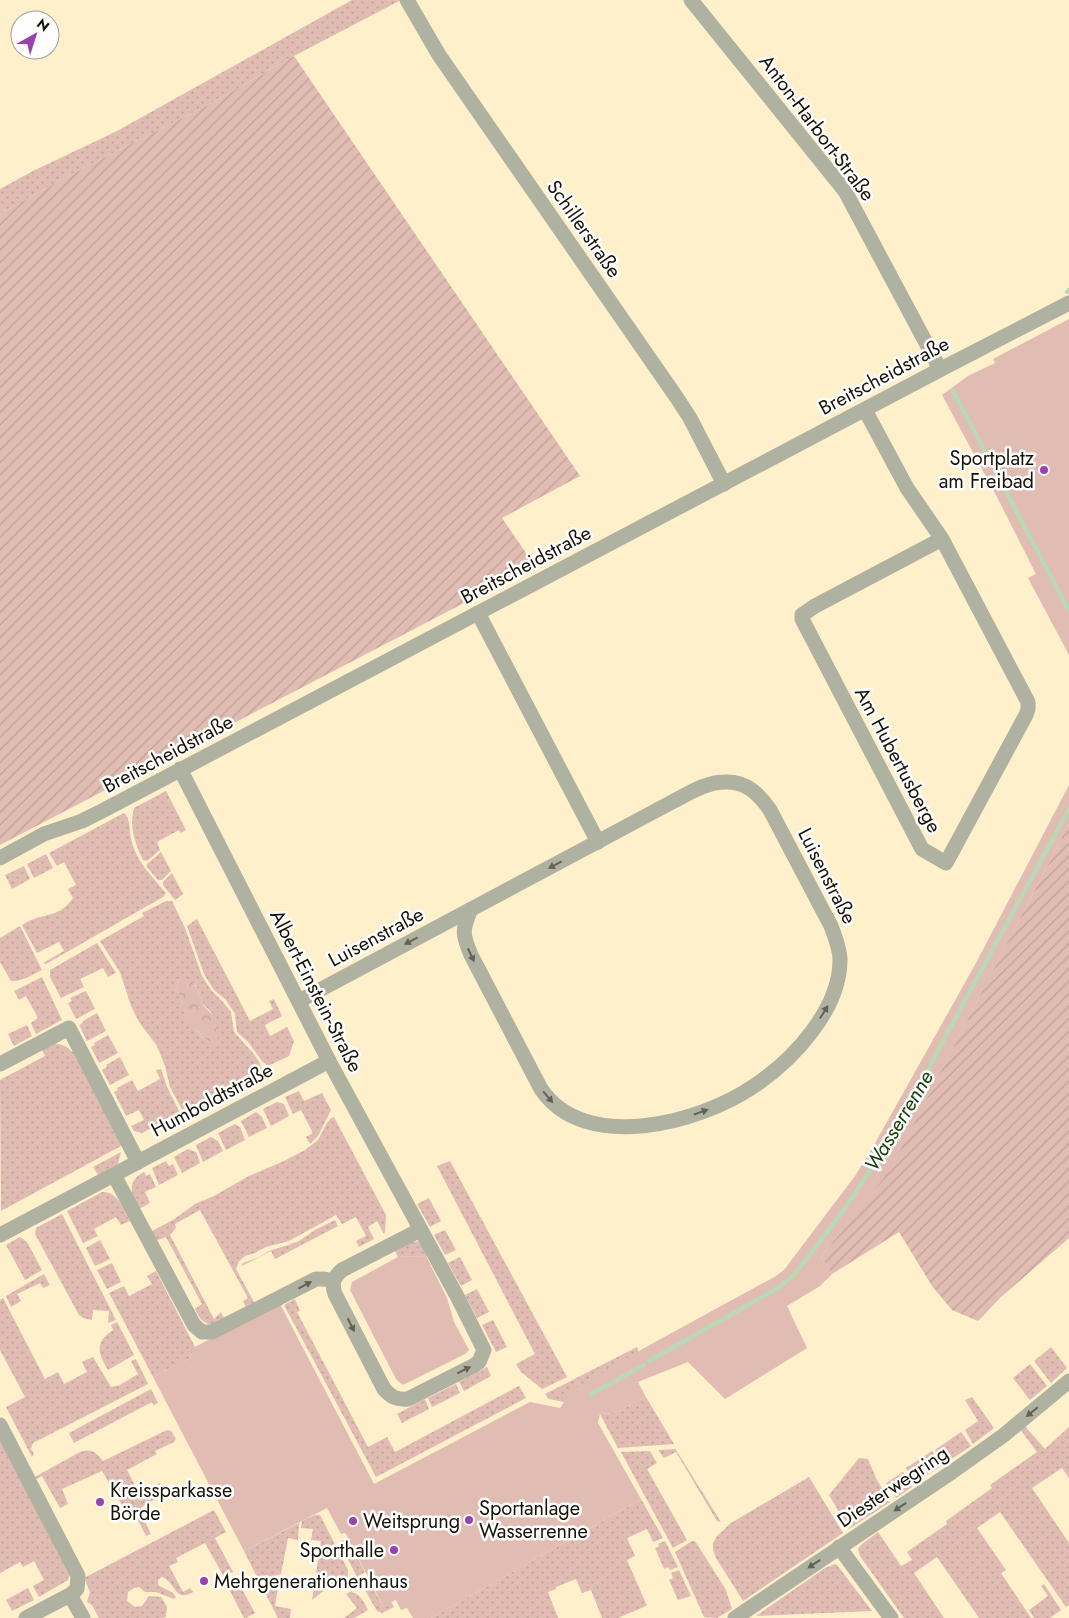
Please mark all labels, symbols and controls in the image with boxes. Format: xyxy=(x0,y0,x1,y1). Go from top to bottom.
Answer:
north arrow xyxy=(10,10,60,60)
text: N xyxy=(33,14,54,36)
street label: Anton-Harbort-Straße xyxy=(752,49,882,207)
street label: Schillerstraße xyxy=(540,174,628,284)
street label: Breitscheidstraße xyxy=(814,329,954,423)
place label: Sportplatz am Freibad xyxy=(939,444,1034,496)
marker: Sportplatz am Freibad xyxy=(1038,464,1050,476)
street label: Breitscheidstraße xyxy=(456,518,596,612)
street label: Am Hubertusberge xyxy=(847,682,949,838)
street label: Breitscheidstraße xyxy=(98,707,238,801)
street label: Luisenstraße xyxy=(790,823,864,929)
one-way arrow xyxy=(547,861,562,869)
street label: Luisenstraße xyxy=(323,900,429,974)
street label: Albert-Einstein-Straße xyxy=(262,905,370,1077)
one-way arrow xyxy=(404,937,418,945)
one-way arrow xyxy=(467,948,475,962)
one-way arrow xyxy=(819,1005,829,1018)
street label: Humboldtstraße xyxy=(146,1056,278,1144)
water label: Wasserrenne xyxy=(857,1065,941,1177)
one-way arrow xyxy=(543,1091,554,1104)
one-way arrow xyxy=(694,1108,709,1116)
one-way arrow xyxy=(298,1281,312,1289)
one-way arrow xyxy=(347,1318,355,1333)
one-way arrow xyxy=(457,1366,472,1374)
one-way arrow xyxy=(1025,1407,1038,1418)
street label: Diesterwegring xyxy=(832,1439,954,1535)
place label: Kreissparkasse Börde xyxy=(110,1476,232,1528)
place label: Sportanlage Wasserrenne xyxy=(479,1494,588,1546)
marker: Kreissparkasse Börde xyxy=(94,1496,106,1508)
one-way arrow xyxy=(893,1502,906,1512)
place label: Weitsprung xyxy=(363,1507,460,1536)
marker: Sportanlage Wasserrenne xyxy=(463,1514,475,1526)
marker: Weitsprung xyxy=(347,1515,359,1527)
place label: Sporthalle xyxy=(299,1536,384,1565)
marker: Sporthalle xyxy=(388,1544,400,1556)
one-way arrow xyxy=(807,1559,821,1569)
place label: Mehrgenerationenhaus xyxy=(214,1567,407,1596)
marker: Mehrgenerationenhaus xyxy=(198,1575,210,1587)

